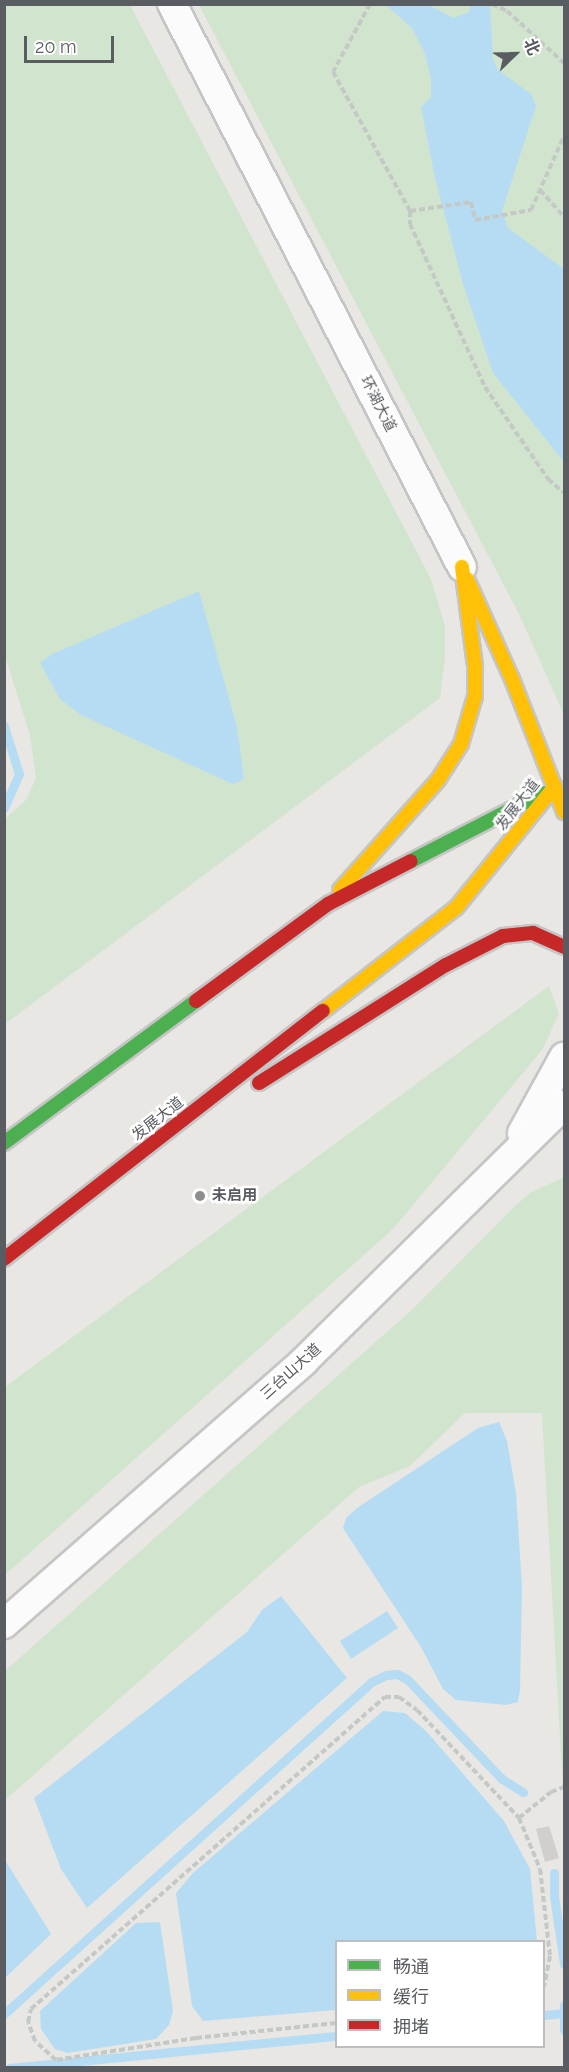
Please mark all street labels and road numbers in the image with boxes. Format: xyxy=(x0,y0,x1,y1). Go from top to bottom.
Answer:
street label: 环湖大道 xyxy=(356,373,400,435)
street label: 发展大道 xyxy=(492,776,544,834)
street label: 发展大道 xyxy=(129,1093,187,1145)
street label: 三台山大道 xyxy=(257,1340,325,1404)

